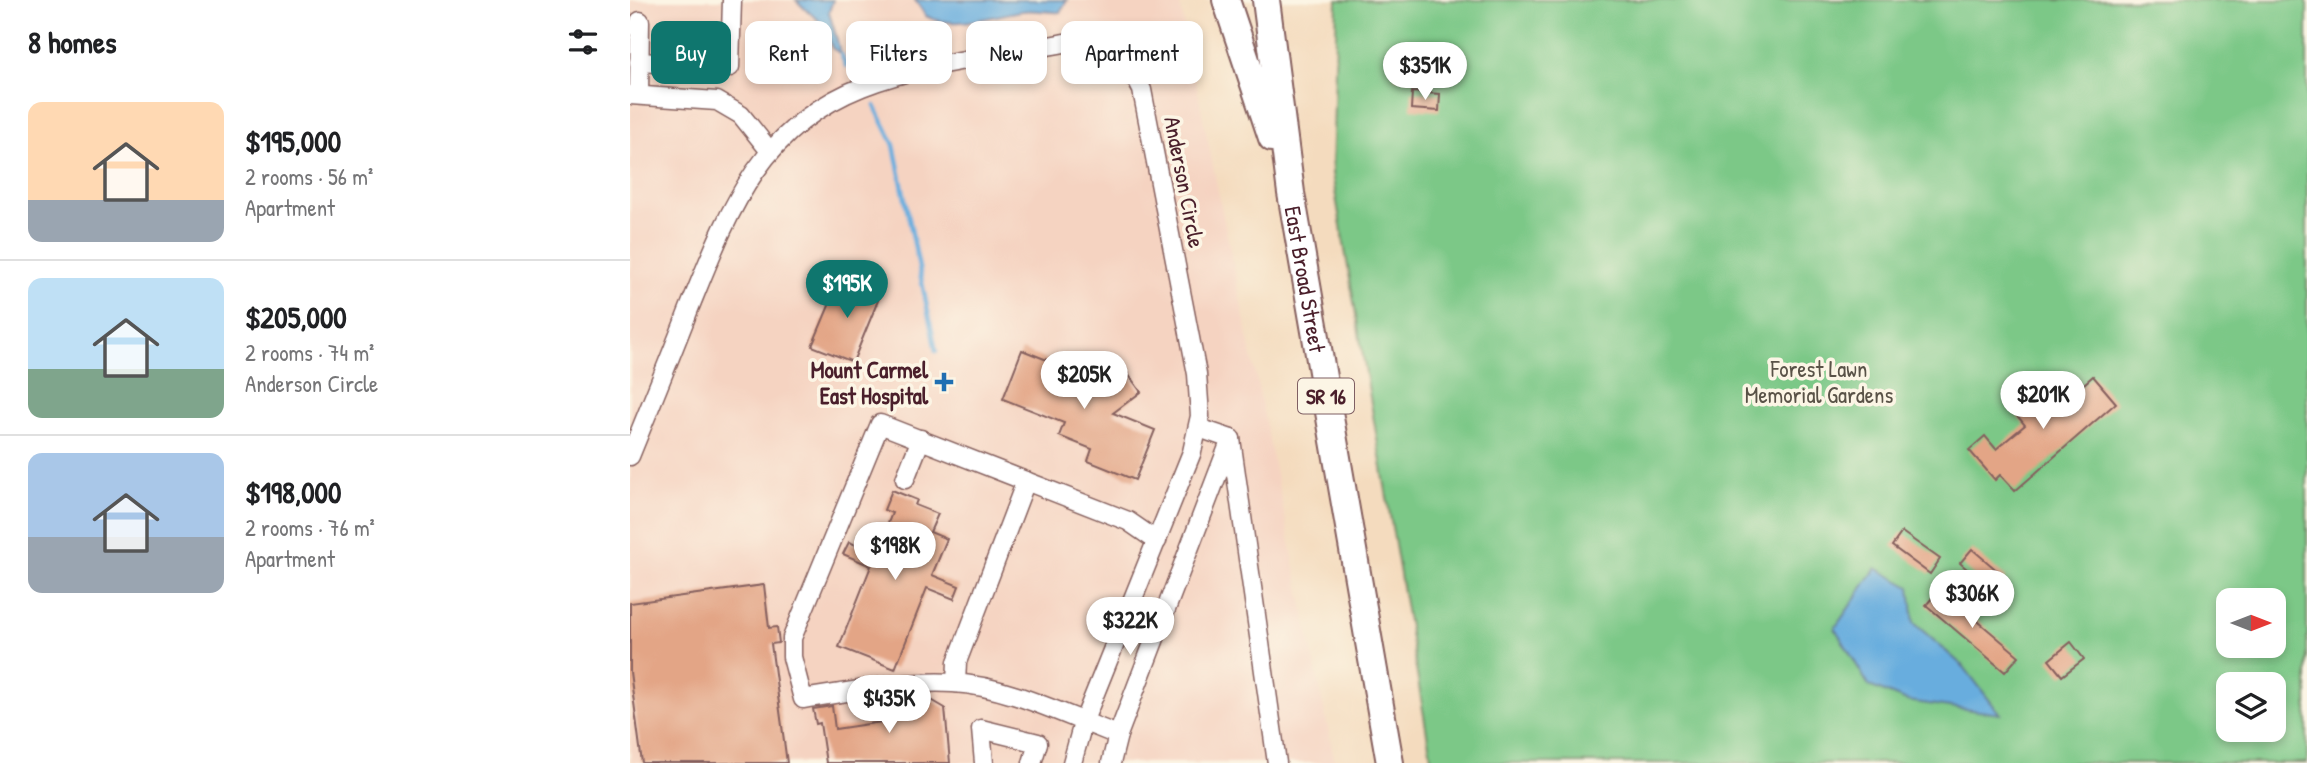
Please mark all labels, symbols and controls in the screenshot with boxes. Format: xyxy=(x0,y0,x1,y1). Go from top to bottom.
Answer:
chip: Buy xyxy=(651,21,731,84)
chip: Rent xyxy=(745,21,832,84)
chip: Filters xyxy=(846,21,952,84)
chip: New xyxy=(966,21,1047,84)
chip: Apartment xyxy=(1061,21,1203,84)
text: 8 homes xyxy=(28,22,116,62)
icon: filters xyxy=(564,23,602,61)
pin: $351K xyxy=(1376,42,1474,102)
text: $351K xyxy=(1399,49,1451,80)
street label: Anderson Circle xyxy=(1157,114,1213,250)
text: $195,000 xyxy=(245,121,341,161)
icon: home xyxy=(84,130,168,214)
text: 2 rooms · 56 m² xyxy=(245,161,373,192)
text: Apartment xyxy=(245,192,335,223)
street label: East Broad Street xyxy=(1278,204,1334,356)
pin: $195K xyxy=(798,260,896,320)
text: $195K xyxy=(822,267,872,298)
text: $205,000 xyxy=(245,297,347,337)
icon: home xyxy=(84,306,168,390)
text: 2 rooms · 74 m² xyxy=(245,337,374,368)
pin: $205K xyxy=(1035,352,1133,411)
park label: Forest Lawn Memorial Gardens xyxy=(1745,353,1893,410)
place label: Mount Carmel East Hospital xyxy=(811,354,929,412)
text: $205K xyxy=(1057,358,1111,389)
text: Anderson Circle xyxy=(245,368,378,399)
marker: Mount Carmel East Hospital xyxy=(934,372,954,392)
pin: $201K xyxy=(1994,372,2092,431)
road number: SR 16 xyxy=(1298,378,1354,414)
text: $201K xyxy=(2016,378,2070,409)
text: $198,000 xyxy=(245,472,341,512)
icon: home xyxy=(84,481,168,565)
text: 2 rooms · 76 m² xyxy=(245,512,375,543)
pin: $198K xyxy=(846,522,944,582)
text: $198K xyxy=(870,529,920,560)
text: Apartment xyxy=(245,543,335,574)
pin: $306K xyxy=(1923,570,2021,630)
text: $306K xyxy=(1945,577,1999,608)
north arrow xyxy=(2216,588,2286,658)
map controls xyxy=(2216,588,2286,742)
pin: $322K xyxy=(1081,598,1179,657)
text: $322K xyxy=(1102,604,1158,635)
button: layers xyxy=(2216,672,2286,742)
pin: $435K xyxy=(840,676,938,735)
text: $435K xyxy=(863,682,915,713)

